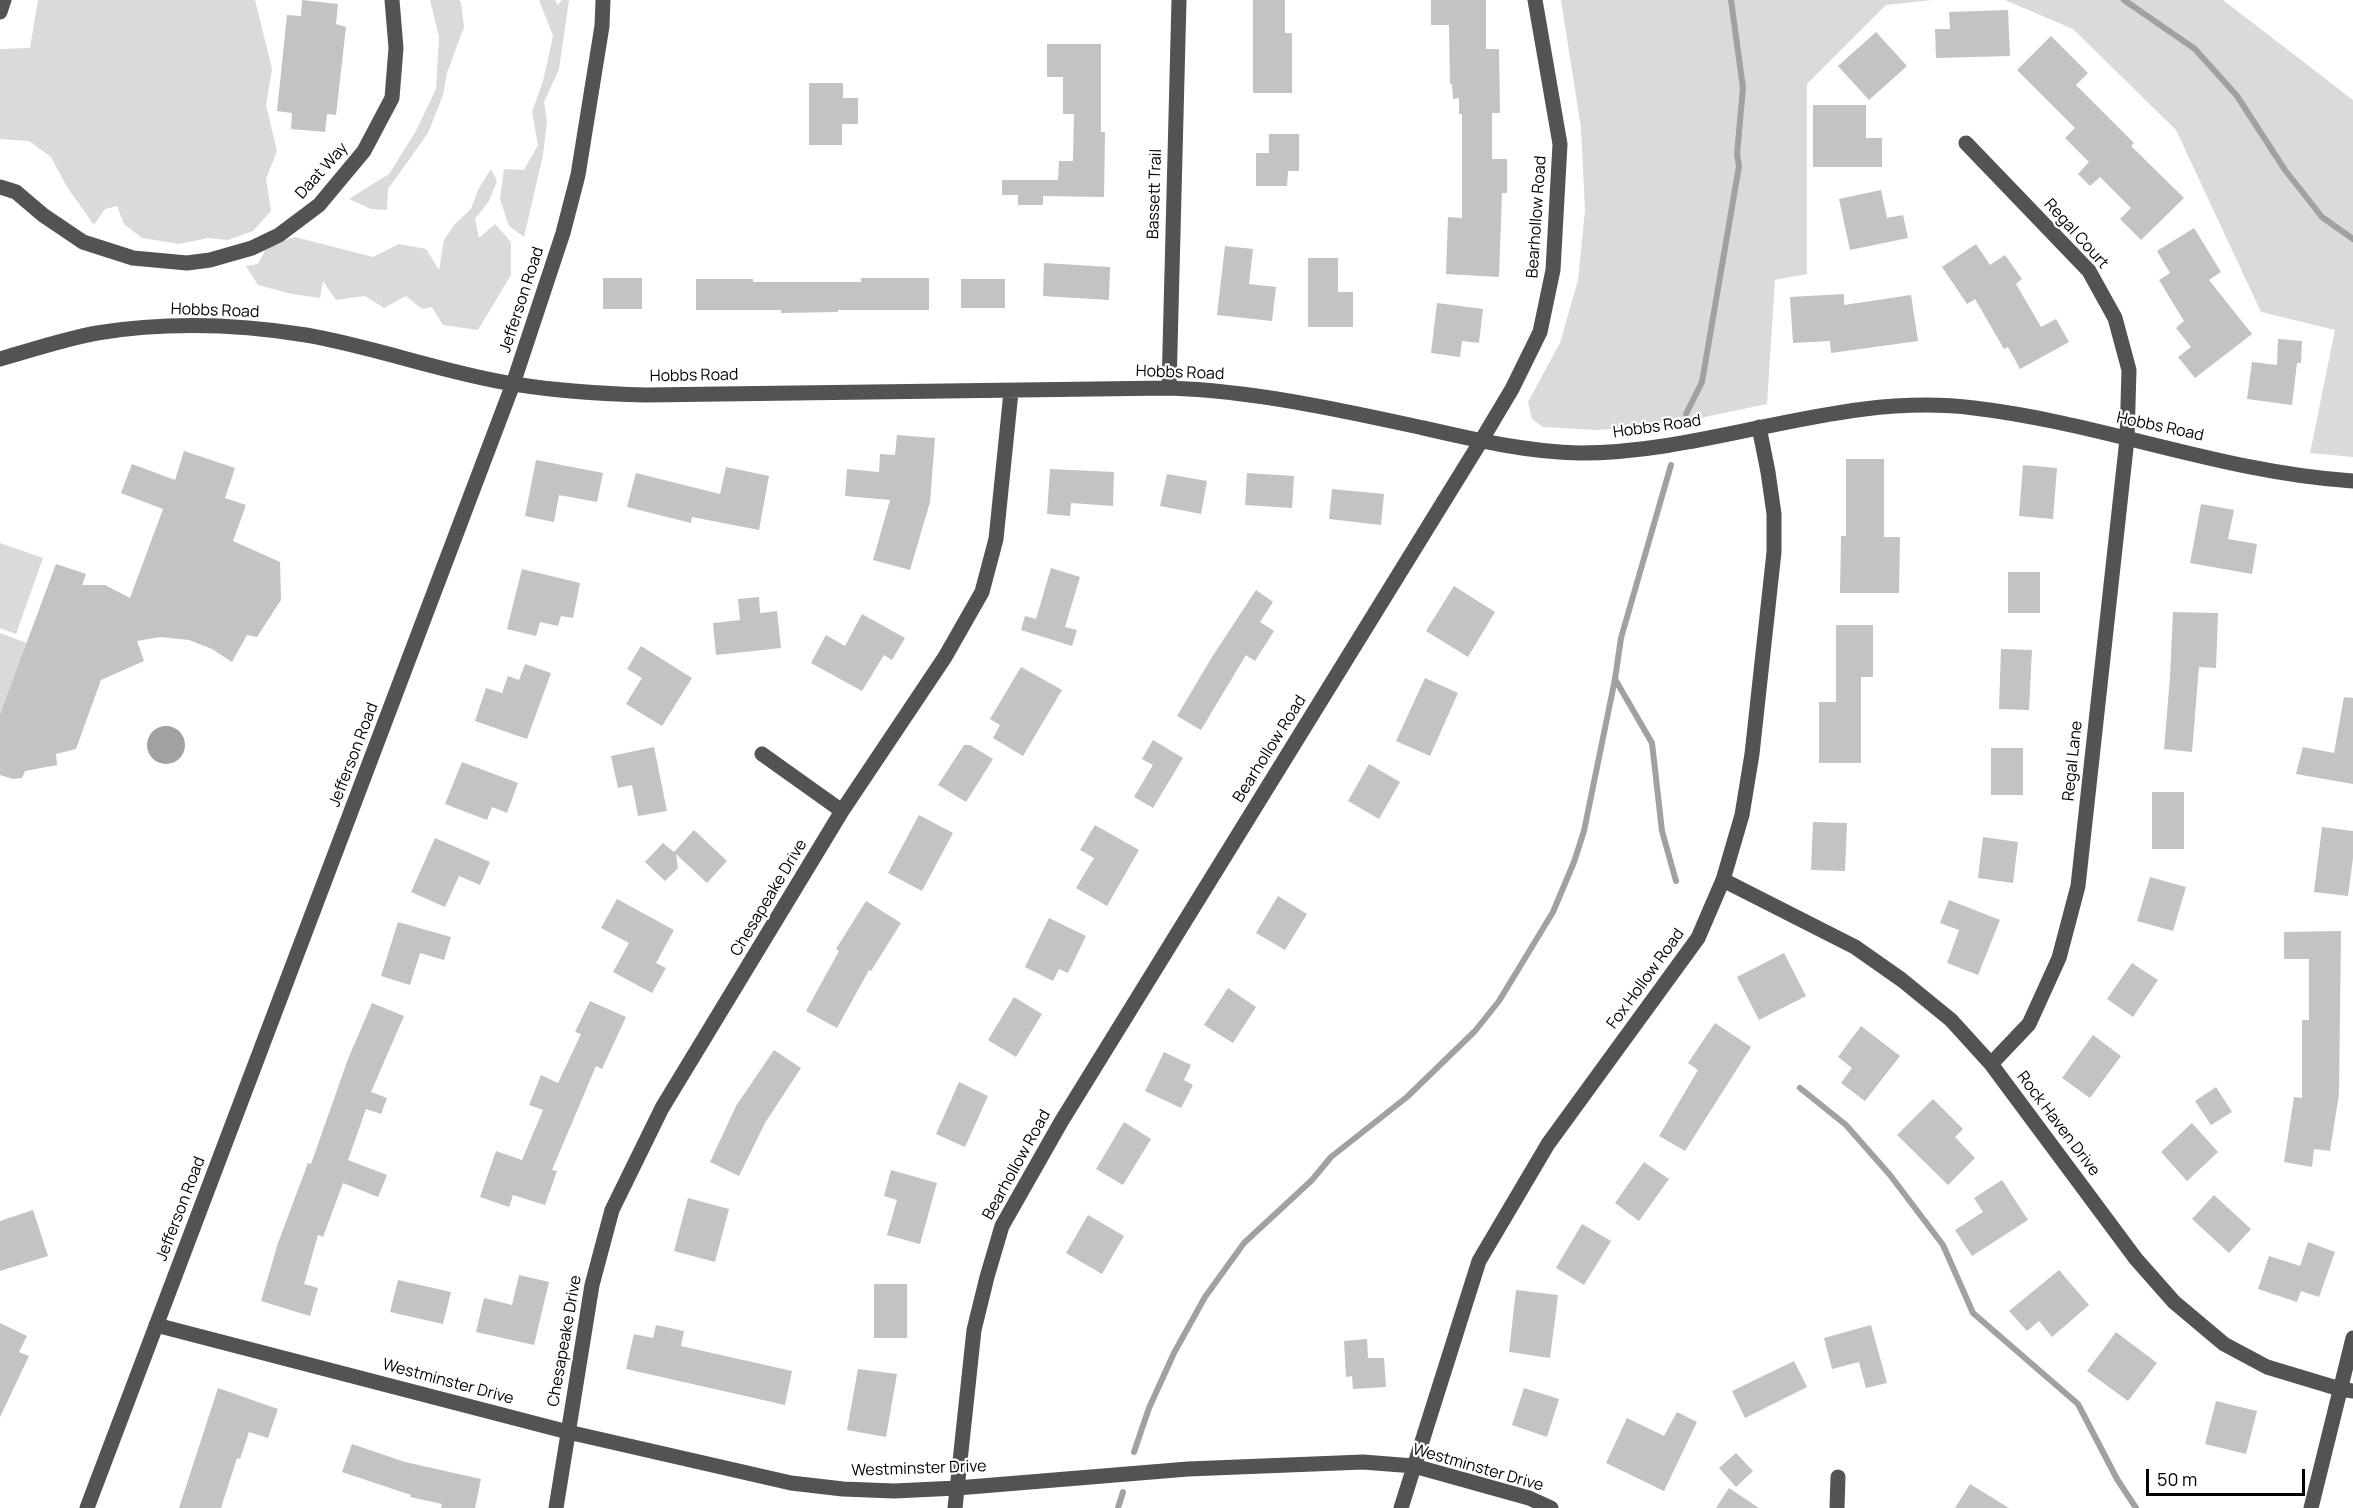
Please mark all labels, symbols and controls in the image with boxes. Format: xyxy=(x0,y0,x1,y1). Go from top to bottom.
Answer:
street label: Daat Way xyxy=(292,139,352,203)
street label: Bassett Trail xyxy=(1144,148,1166,240)
street label: Bearhollow Road xyxy=(1523,155,1551,279)
street label: Regal Court xyxy=(2040,195,2112,273)
street label: Jefferson Road xyxy=(496,245,548,355)
street label: Hobbs Road xyxy=(170,300,260,322)
street label: Hobbs Road xyxy=(1135,362,1225,384)
street label: Hobbs Road xyxy=(649,366,739,386)
street label: Hobbs Road xyxy=(2115,408,2205,446)
street label: Hobbs Road xyxy=(1612,411,1702,443)
street label: Bearhollow Road xyxy=(1229,692,1311,806)
street label: Jefferson Road xyxy=(325,700,383,810)
street label: Regal Lane xyxy=(2059,720,2087,802)
street label: Chesapeake Drive xyxy=(727,836,811,960)
street label: Fox Hollow Road xyxy=(1603,925,1689,1033)
street label: Rock Haven Drive xyxy=(2012,1068,2104,1180)
street label: Bearhollow Road xyxy=(979,1107,1055,1223)
street label: Jefferson Road xyxy=(152,1154,210,1264)
street label: Chesapeake Drive xyxy=(544,1274,586,1408)
street label: Westminster Drive xyxy=(380,1355,516,1409)
street label: Westminster Drive xyxy=(1410,1440,1546,1496)
street label: Westminster Drive xyxy=(851,1457,987,1481)
scale bar xyxy=(2149,1457,2308,1495)
text: 50 m xyxy=(2157,1467,2197,1491)

